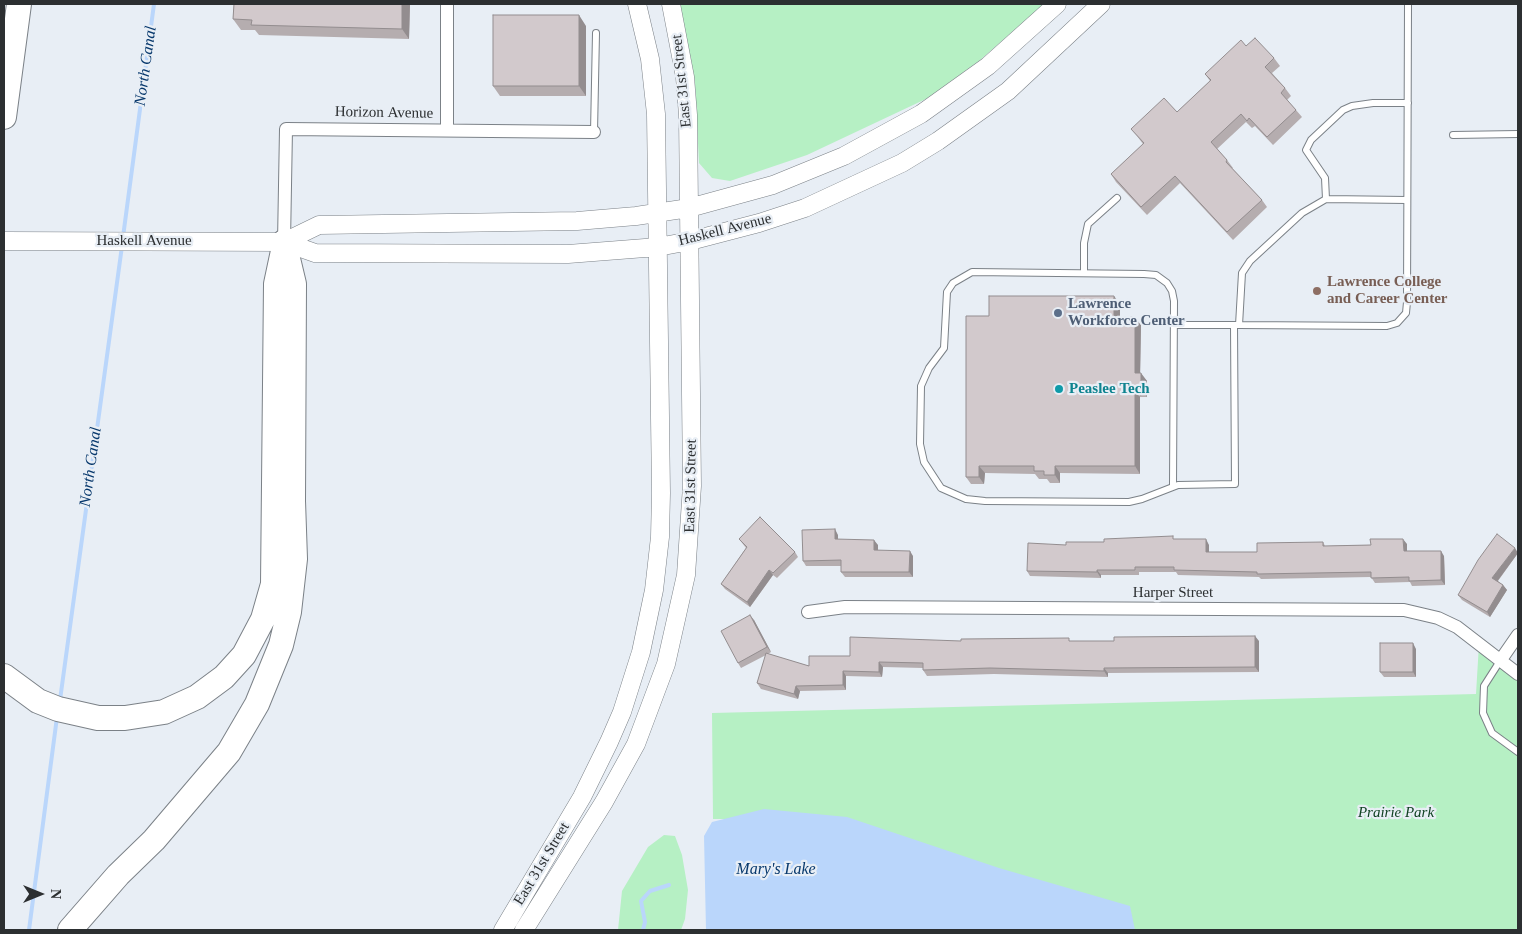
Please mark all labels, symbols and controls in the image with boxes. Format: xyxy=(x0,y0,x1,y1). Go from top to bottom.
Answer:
water label: North Canal xyxy=(131,25,161,107)
street label: East 31st Street xyxy=(668,34,696,128)
street label: Horizon Avenue xyxy=(335,103,433,123)
street label: Haskell Avenue xyxy=(677,210,773,250)
street label: Haskell Avenue xyxy=(96,232,192,250)
place label: Lawrence College and Career Center xyxy=(1327,273,1448,308)
marker: Lawrence College and Career Center xyxy=(1311,285,1323,297)
place label: Lawrence Workforce Center xyxy=(1068,295,1185,330)
marker: Lawrence Workforce Center xyxy=(1052,307,1064,319)
place label: Peaslee Tech xyxy=(1069,380,1150,398)
marker: Peaslee Tech xyxy=(1053,383,1065,395)
water label: North Canal xyxy=(76,426,106,508)
street label: East 31st Street xyxy=(681,439,701,533)
street label: Harper Street xyxy=(1133,584,1213,602)
park label: Prairie Park xyxy=(1358,804,1434,822)
street label: East 31st Street xyxy=(510,819,574,909)
water label: Mary's Lake xyxy=(736,860,816,880)
north arrow xyxy=(15,869,65,919)
text: N xyxy=(48,889,63,899)

